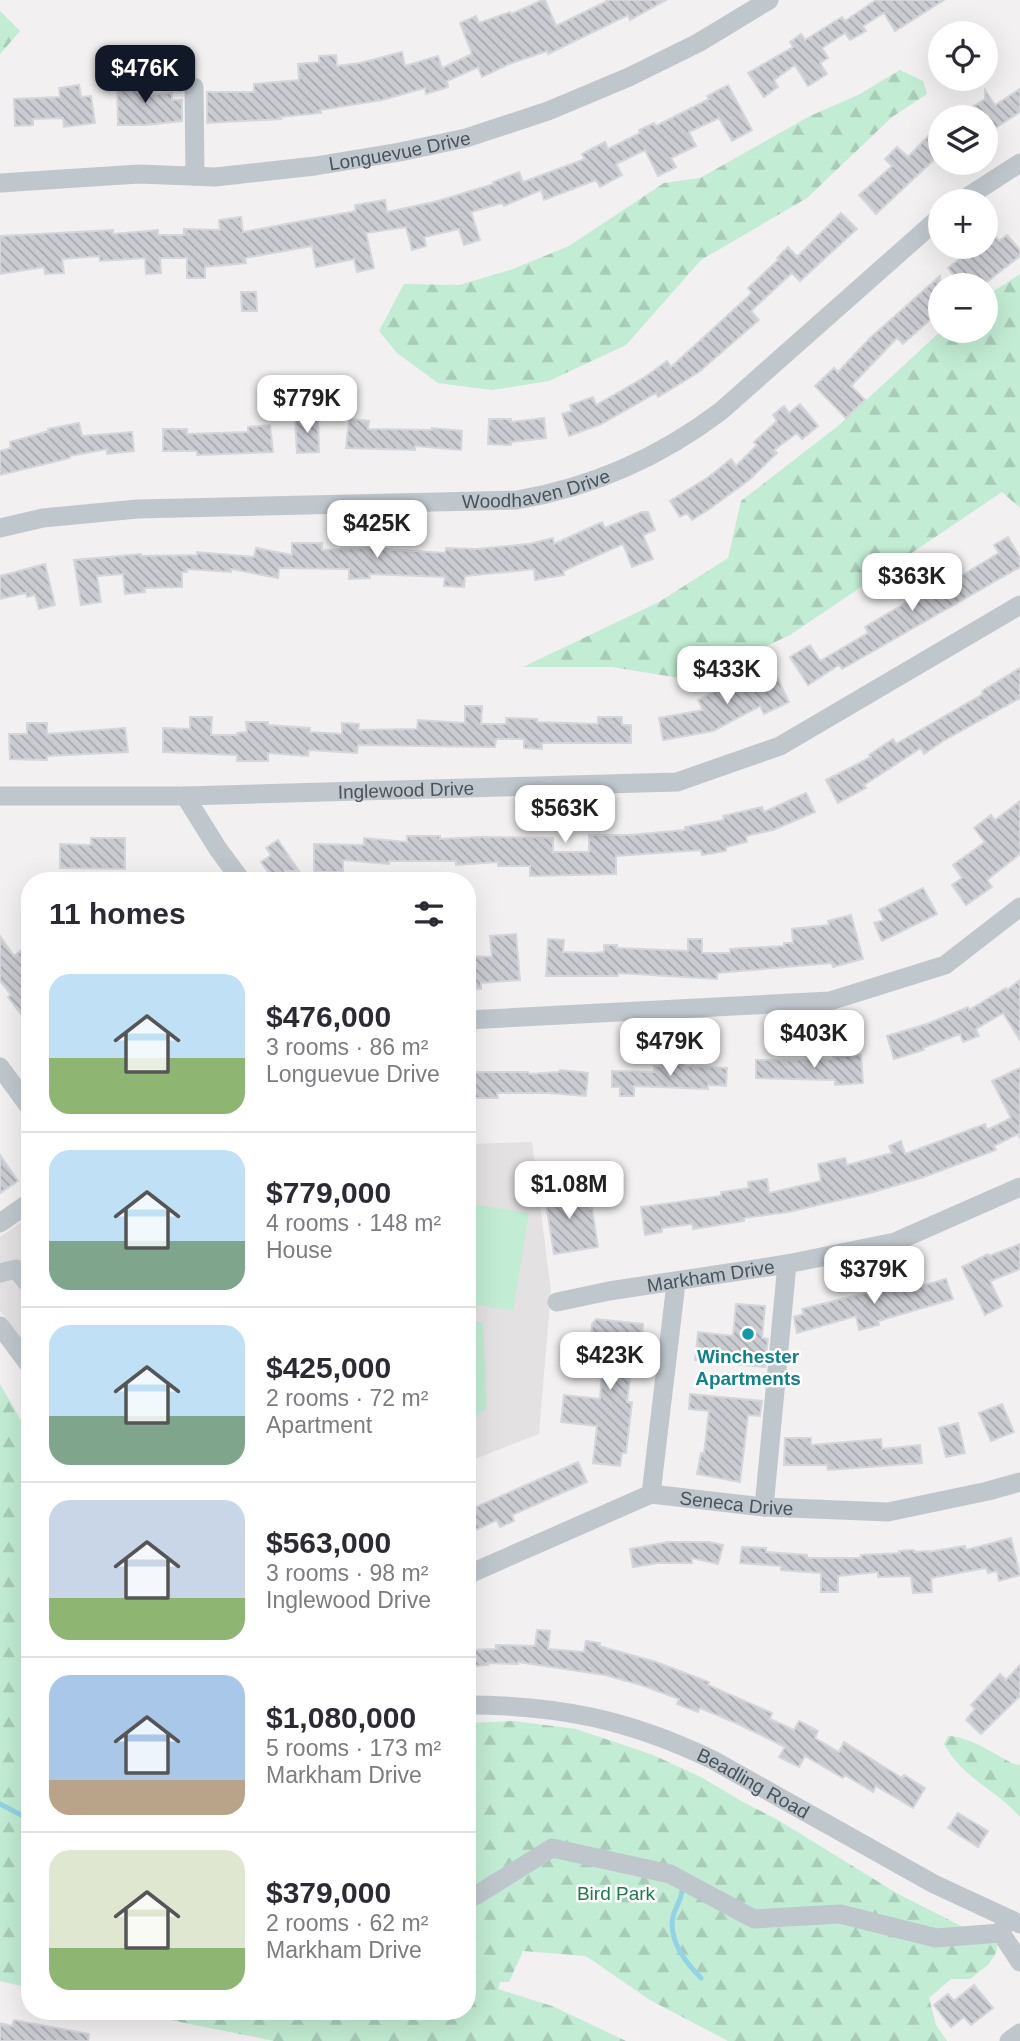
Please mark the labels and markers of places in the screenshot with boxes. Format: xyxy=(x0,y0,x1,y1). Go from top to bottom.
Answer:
pin: $476K xyxy=(96,46,194,105)
pin: $779K xyxy=(258,376,356,435)
pin: $425K xyxy=(328,500,426,560)
pin: $363K xyxy=(863,554,961,613)
pin: $433K xyxy=(678,646,776,706)
pin: $563K xyxy=(516,786,614,845)
pin: $403K xyxy=(765,1010,863,1070)
pin: $479K xyxy=(621,1018,719,1078)
pin: $1.08M xyxy=(512,1162,626,1221)
pin: $379K xyxy=(825,1246,923,1306)
marker: Winchester Apartments xyxy=(740,1326,756,1342)
pin: $423K xyxy=(561,1332,659,1392)
place label: Winchester Apartments xyxy=(695,1346,801,1389)

